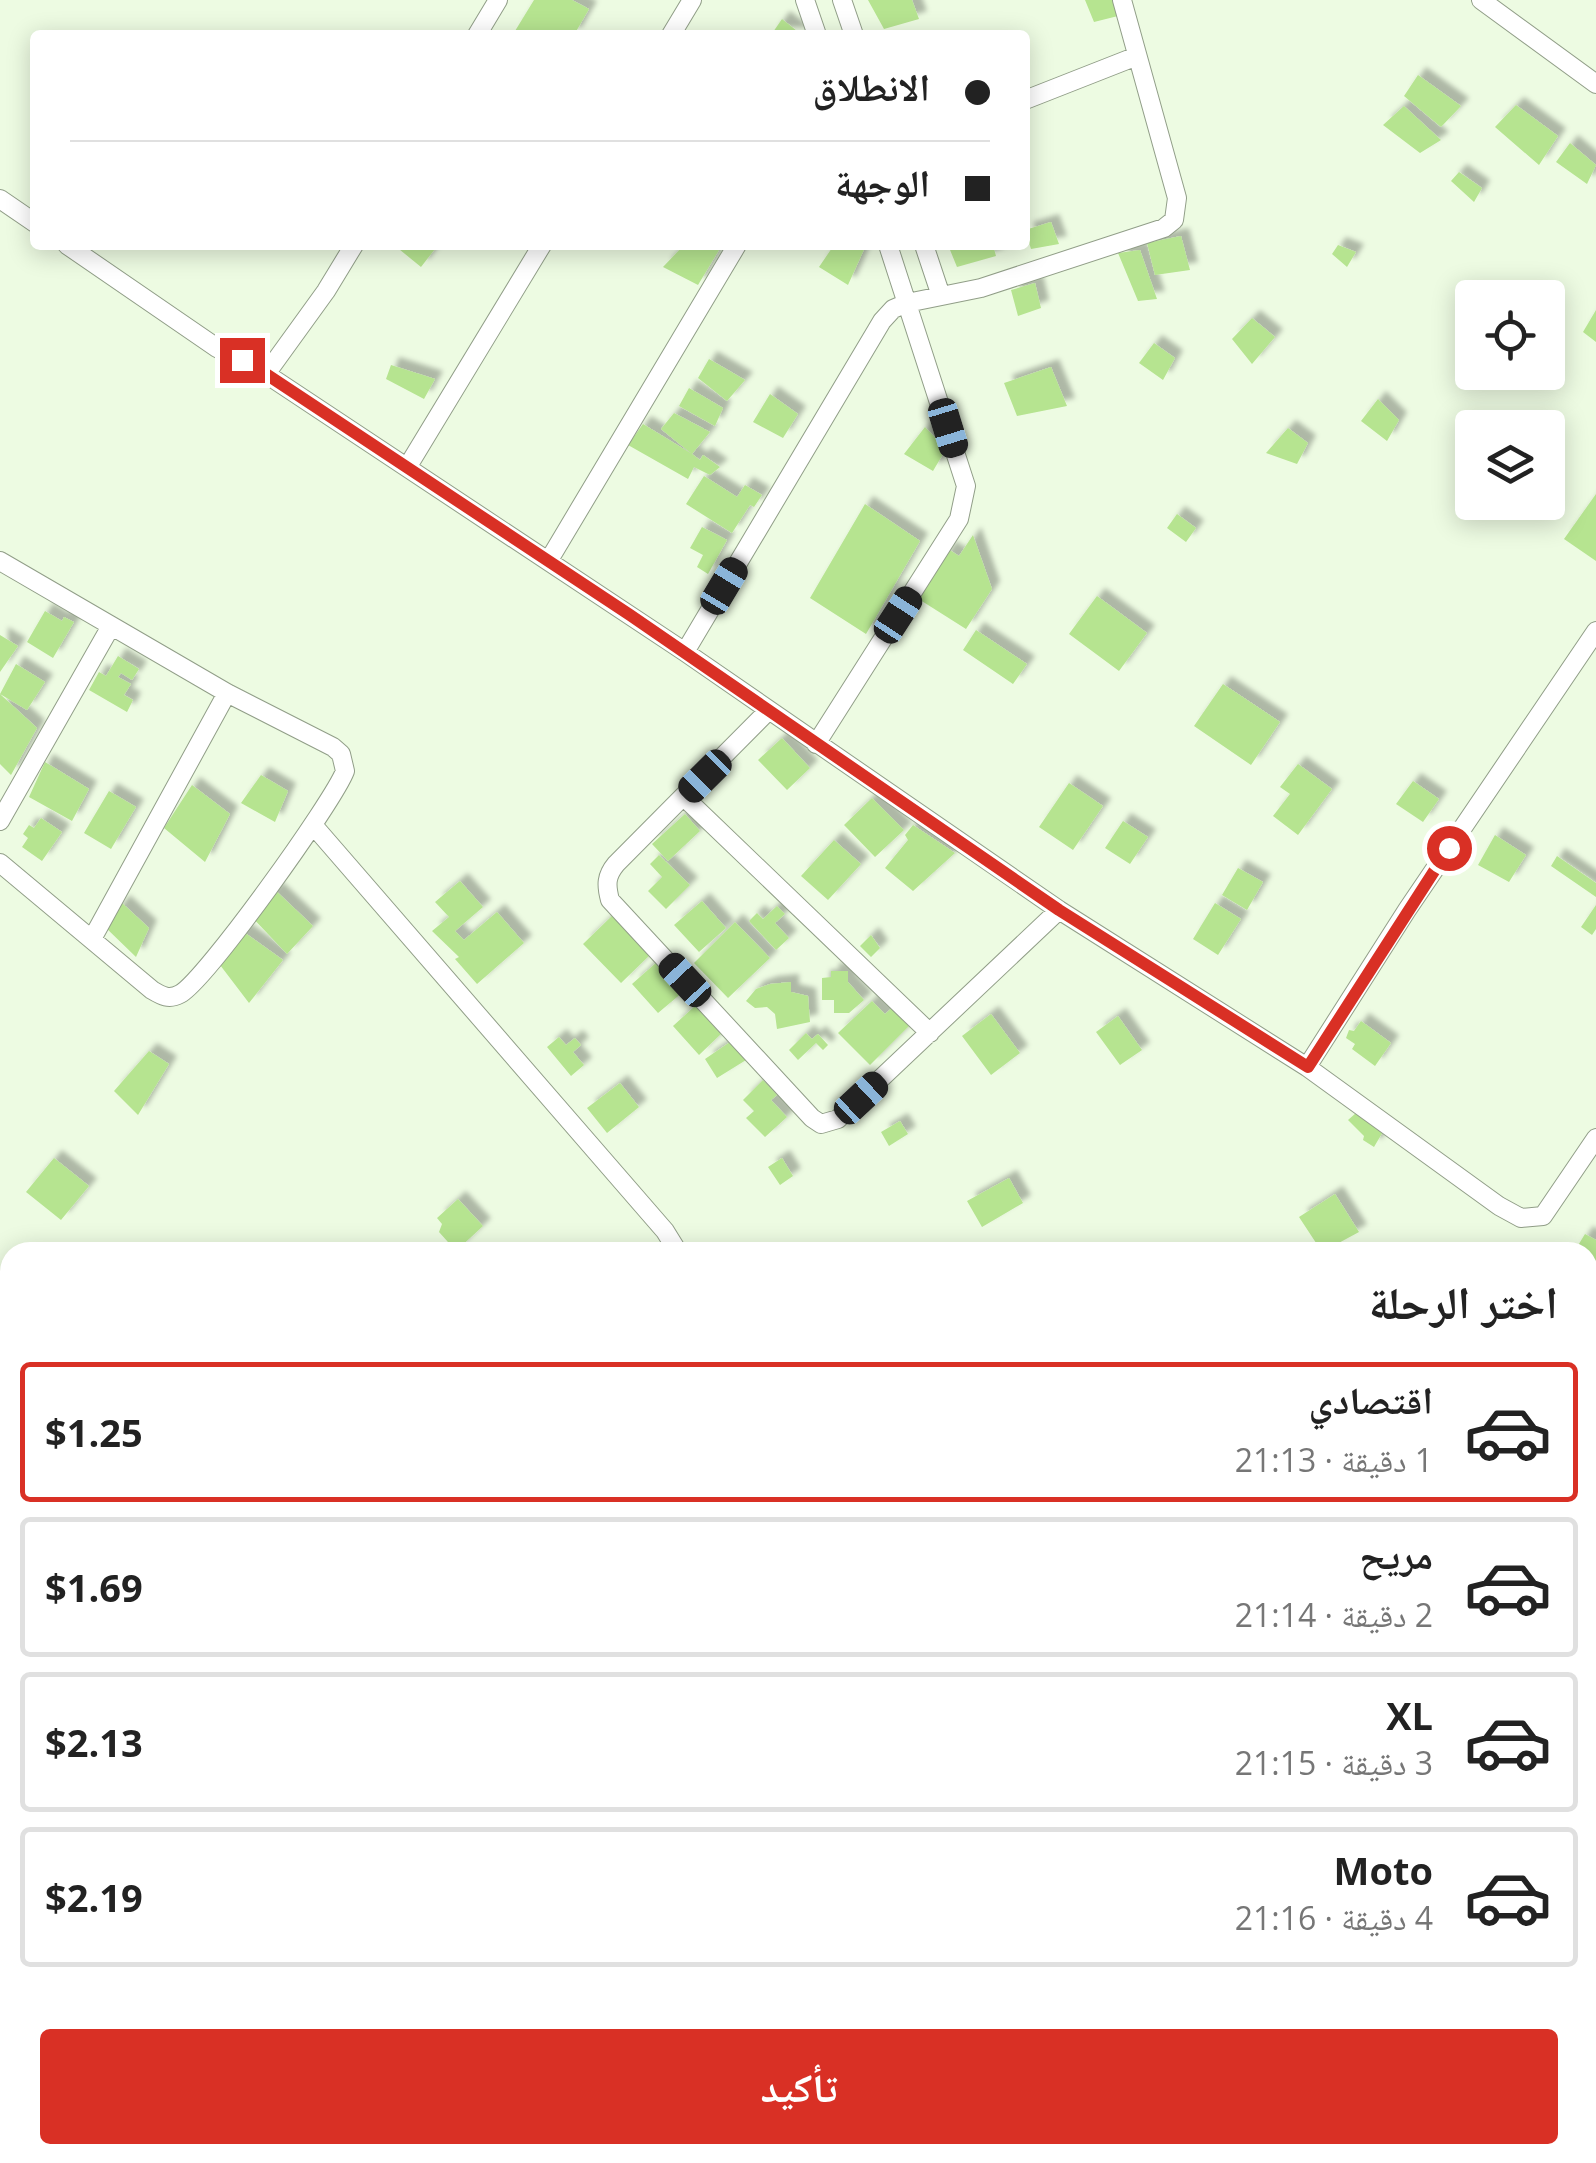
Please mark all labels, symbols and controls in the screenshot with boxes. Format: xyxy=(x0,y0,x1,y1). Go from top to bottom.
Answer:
text: الانطلاق xyxy=(812,60,930,112)
text: الوجهة xyxy=(835,156,930,208)
map controls xyxy=(1455,280,1565,520)
button: locate xyxy=(1455,280,1565,390)
route end xyxy=(220,338,265,383)
car xyxy=(925,395,971,461)
button: layers xyxy=(1455,410,1565,520)
car xyxy=(696,553,752,619)
car xyxy=(869,582,927,648)
car xyxy=(673,744,737,808)
route start xyxy=(1427,826,1472,871)
car xyxy=(654,948,716,1012)
car xyxy=(829,1067,893,1129)
text: اختر الرحلة xyxy=(1369,1271,1558,1332)
text: اقتصادي xyxy=(1309,1373,1433,1425)
icon: car xyxy=(1463,1387,1553,1477)
text: $1.25 xyxy=(45,1406,143,1458)
text: 1 دقيقة · 21:13 xyxy=(1235,1438,1433,1481)
text: مريح xyxy=(1359,1528,1433,1580)
icon: car xyxy=(1463,1542,1553,1632)
text: $1.69 xyxy=(45,1561,143,1613)
text: 2 دقيقة · 21:14 xyxy=(1235,1593,1433,1636)
text: XL xyxy=(1386,1689,1433,1741)
icon: car xyxy=(1463,1697,1553,1787)
text: $2.13 xyxy=(45,1716,143,1768)
text: 3 دقيقة · 21:15 xyxy=(1235,1741,1433,1784)
text: Moto xyxy=(1334,1844,1433,1896)
icon: car xyxy=(1463,1852,1553,1942)
text: $2.19 xyxy=(45,1871,143,1923)
text: 4 دقيقة · 21:16 xyxy=(1235,1896,1433,1939)
button: تأكيد xyxy=(40,2029,1558,2144)

